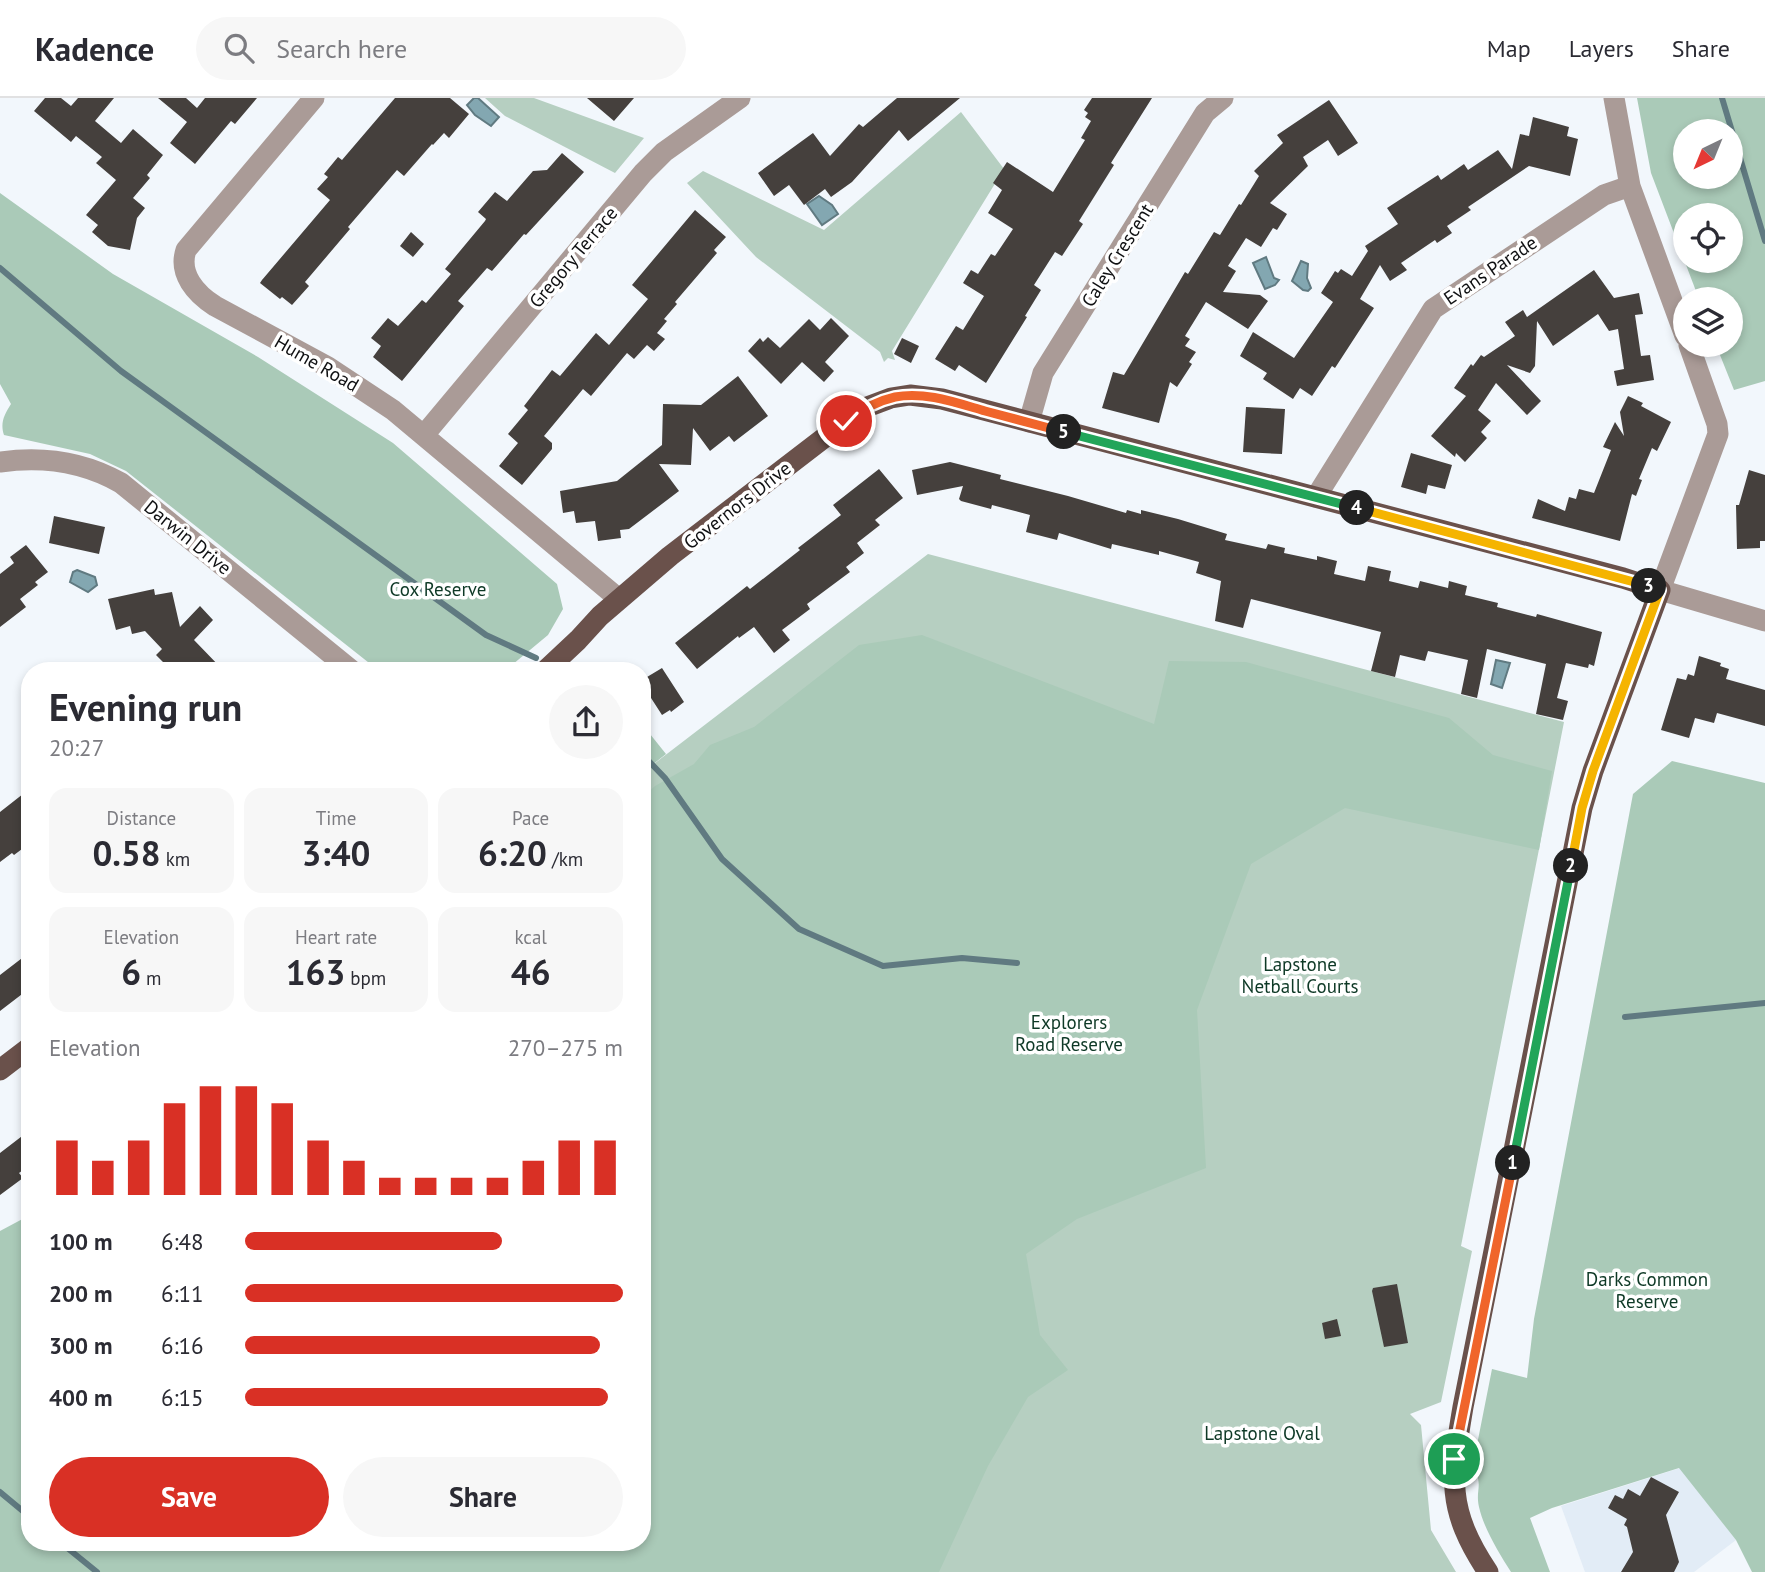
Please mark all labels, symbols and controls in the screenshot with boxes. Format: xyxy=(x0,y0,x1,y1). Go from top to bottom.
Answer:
search box xyxy=(196,17,686,80)
text: Kadence xyxy=(35,27,154,70)
icon: search xyxy=(220,29,258,67)
text: Search here xyxy=(276,32,407,65)
text: Map xyxy=(1487,33,1531,64)
text: Layers xyxy=(1569,33,1634,64)
text: Share xyxy=(1672,33,1730,64)
north arrow xyxy=(1673,119,1743,189)
map controls xyxy=(1673,119,1743,357)
street label: Caley Crescent xyxy=(1076,198,1159,311)
street label: Gregory Terrace xyxy=(524,201,622,313)
button: locate xyxy=(1673,203,1743,273)
street label: Evans Parade xyxy=(1439,230,1541,310)
button: layers xyxy=(1673,287,1743,357)
street label: Hume Road xyxy=(271,329,363,397)
pin xyxy=(816,391,876,451)
icon: check xyxy=(827,402,865,440)
pin: 5 xyxy=(1046,414,1082,450)
text: 5 xyxy=(1058,419,1069,443)
street label: Governors Drive xyxy=(679,456,795,554)
pin: 4 xyxy=(1340,490,1374,526)
street label: Darwin Drive xyxy=(139,495,237,579)
text: 4 xyxy=(1351,495,1362,519)
pin: 3 xyxy=(1632,568,1666,603)
text: 3 xyxy=(1643,573,1654,597)
park label: Cox Reserve xyxy=(390,577,486,601)
text: Evening run xyxy=(49,682,242,731)
button: share xyxy=(549,685,623,759)
text: 20:27 xyxy=(49,733,104,762)
text: Distance xyxy=(107,806,176,830)
text: Time xyxy=(316,806,356,830)
text: Pace xyxy=(512,806,549,830)
text: 0.58 xyxy=(92,830,161,876)
text: 3:40 xyxy=(302,830,370,876)
text: 6:20 xyxy=(478,830,547,876)
text: km xyxy=(161,847,190,871)
text: /km xyxy=(547,847,583,871)
pin: 2 xyxy=(1554,848,1588,884)
text: 2 xyxy=(1565,853,1576,877)
text: Elevation xyxy=(103,925,179,949)
text: Heart rate xyxy=(295,925,377,949)
text: kcal xyxy=(514,925,547,949)
text: 6 xyxy=(121,949,141,995)
text: 163 xyxy=(286,949,345,995)
text: 46 xyxy=(511,949,551,995)
park label: Lapstone Netball Courts xyxy=(1242,952,1358,998)
text: m xyxy=(141,966,162,990)
text: bpm xyxy=(345,966,386,990)
park label: Explorers Road Reserve xyxy=(1015,1010,1123,1056)
text: Elevation xyxy=(49,1033,141,1062)
text: 270–275 m xyxy=(508,1033,623,1062)
pin: 1 xyxy=(1496,1146,1530,1180)
text: 1 xyxy=(1507,1150,1518,1174)
text: 100 m xyxy=(49,1227,112,1256)
text: 6:48 xyxy=(161,1227,204,1256)
park label: Darks Common Reserve xyxy=(1586,1267,1708,1313)
text: 200 m xyxy=(49,1279,112,1308)
text: 6:11 xyxy=(161,1279,204,1308)
text: 300 m xyxy=(49,1331,112,1360)
text: 6:16 xyxy=(161,1331,204,1360)
text: 400 m xyxy=(49,1383,112,1412)
text: 6:15 xyxy=(161,1383,204,1412)
park label: Lapstone Oval xyxy=(1204,1421,1320,1445)
pin xyxy=(1424,1429,1484,1489)
icon: arrive xyxy=(1435,1440,1473,1478)
button: Save xyxy=(49,1457,329,1537)
button: Share xyxy=(343,1457,623,1537)

